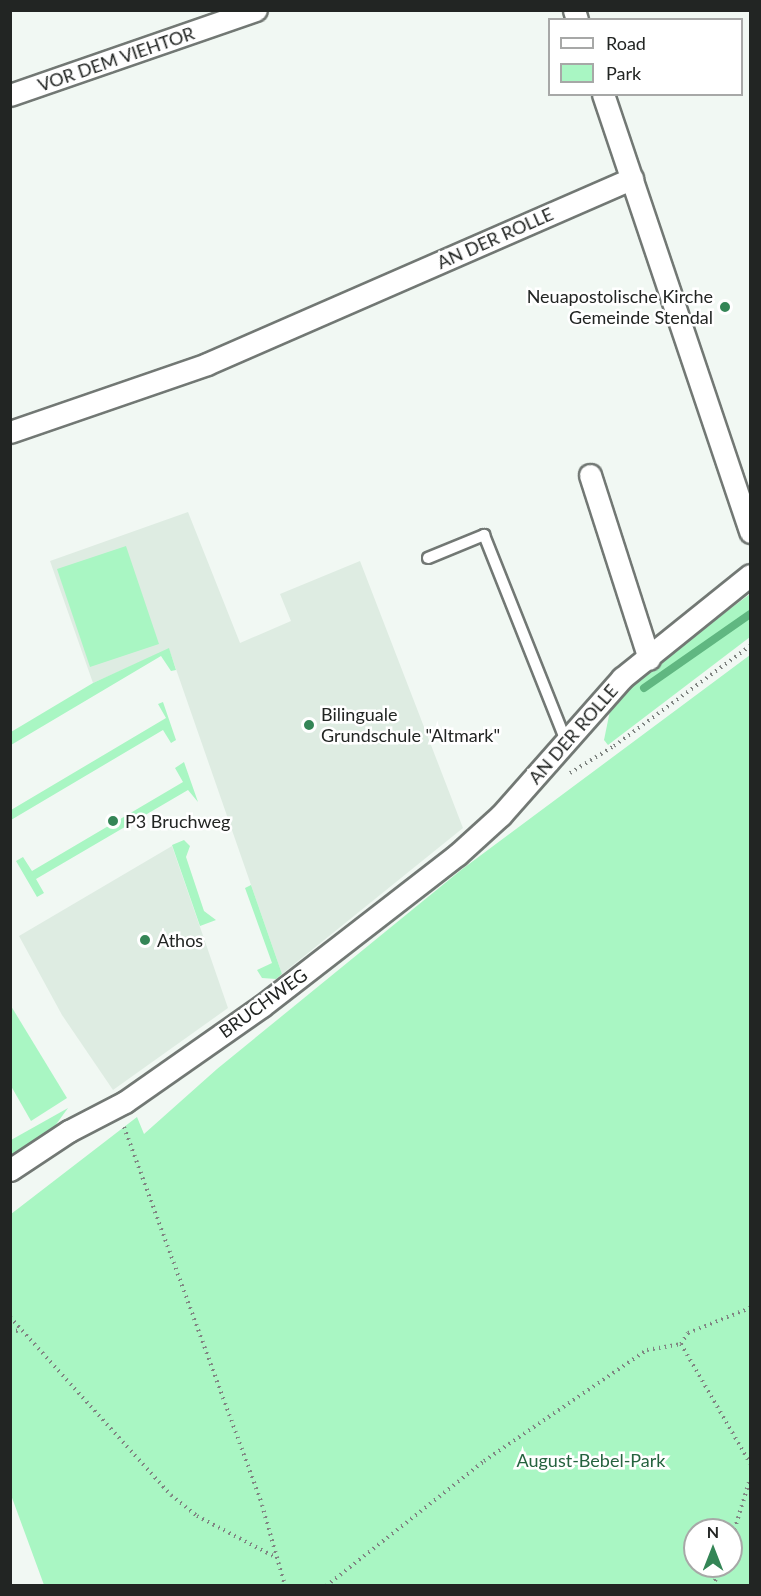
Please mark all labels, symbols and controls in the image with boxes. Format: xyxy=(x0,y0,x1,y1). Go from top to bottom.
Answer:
legend xyxy=(548,18,743,96)
street label: VOR DEM VIEHTOR xyxy=(35,22,197,96)
text: Road xyxy=(606,32,646,54)
text: Park xyxy=(606,62,641,84)
street label: AN DER ROLLE xyxy=(434,203,556,273)
place label: Neuapostolische Kirche Gemeinde Stendal xyxy=(527,286,713,328)
marker: Neuapostolische Kirche Gemeinde Stendal xyxy=(718,300,732,314)
street label: AN DER ROLLE xyxy=(524,680,622,788)
place label: Bilinguale Grundschule "Altmark" xyxy=(321,704,500,746)
marker: Bilinguale Grundschule "Altmark" xyxy=(302,718,316,732)
place label: P3 Bruchweg xyxy=(125,810,230,832)
marker: P3 Bruchweg xyxy=(106,814,120,828)
place label: Athos xyxy=(157,929,203,951)
marker: Athos xyxy=(138,933,152,947)
street label: BRUCHWEG xyxy=(215,964,311,1042)
park label: August-Bebel-Park xyxy=(516,1449,666,1471)
north arrow xyxy=(683,1518,743,1578)
text: N xyxy=(707,1522,719,1541)

